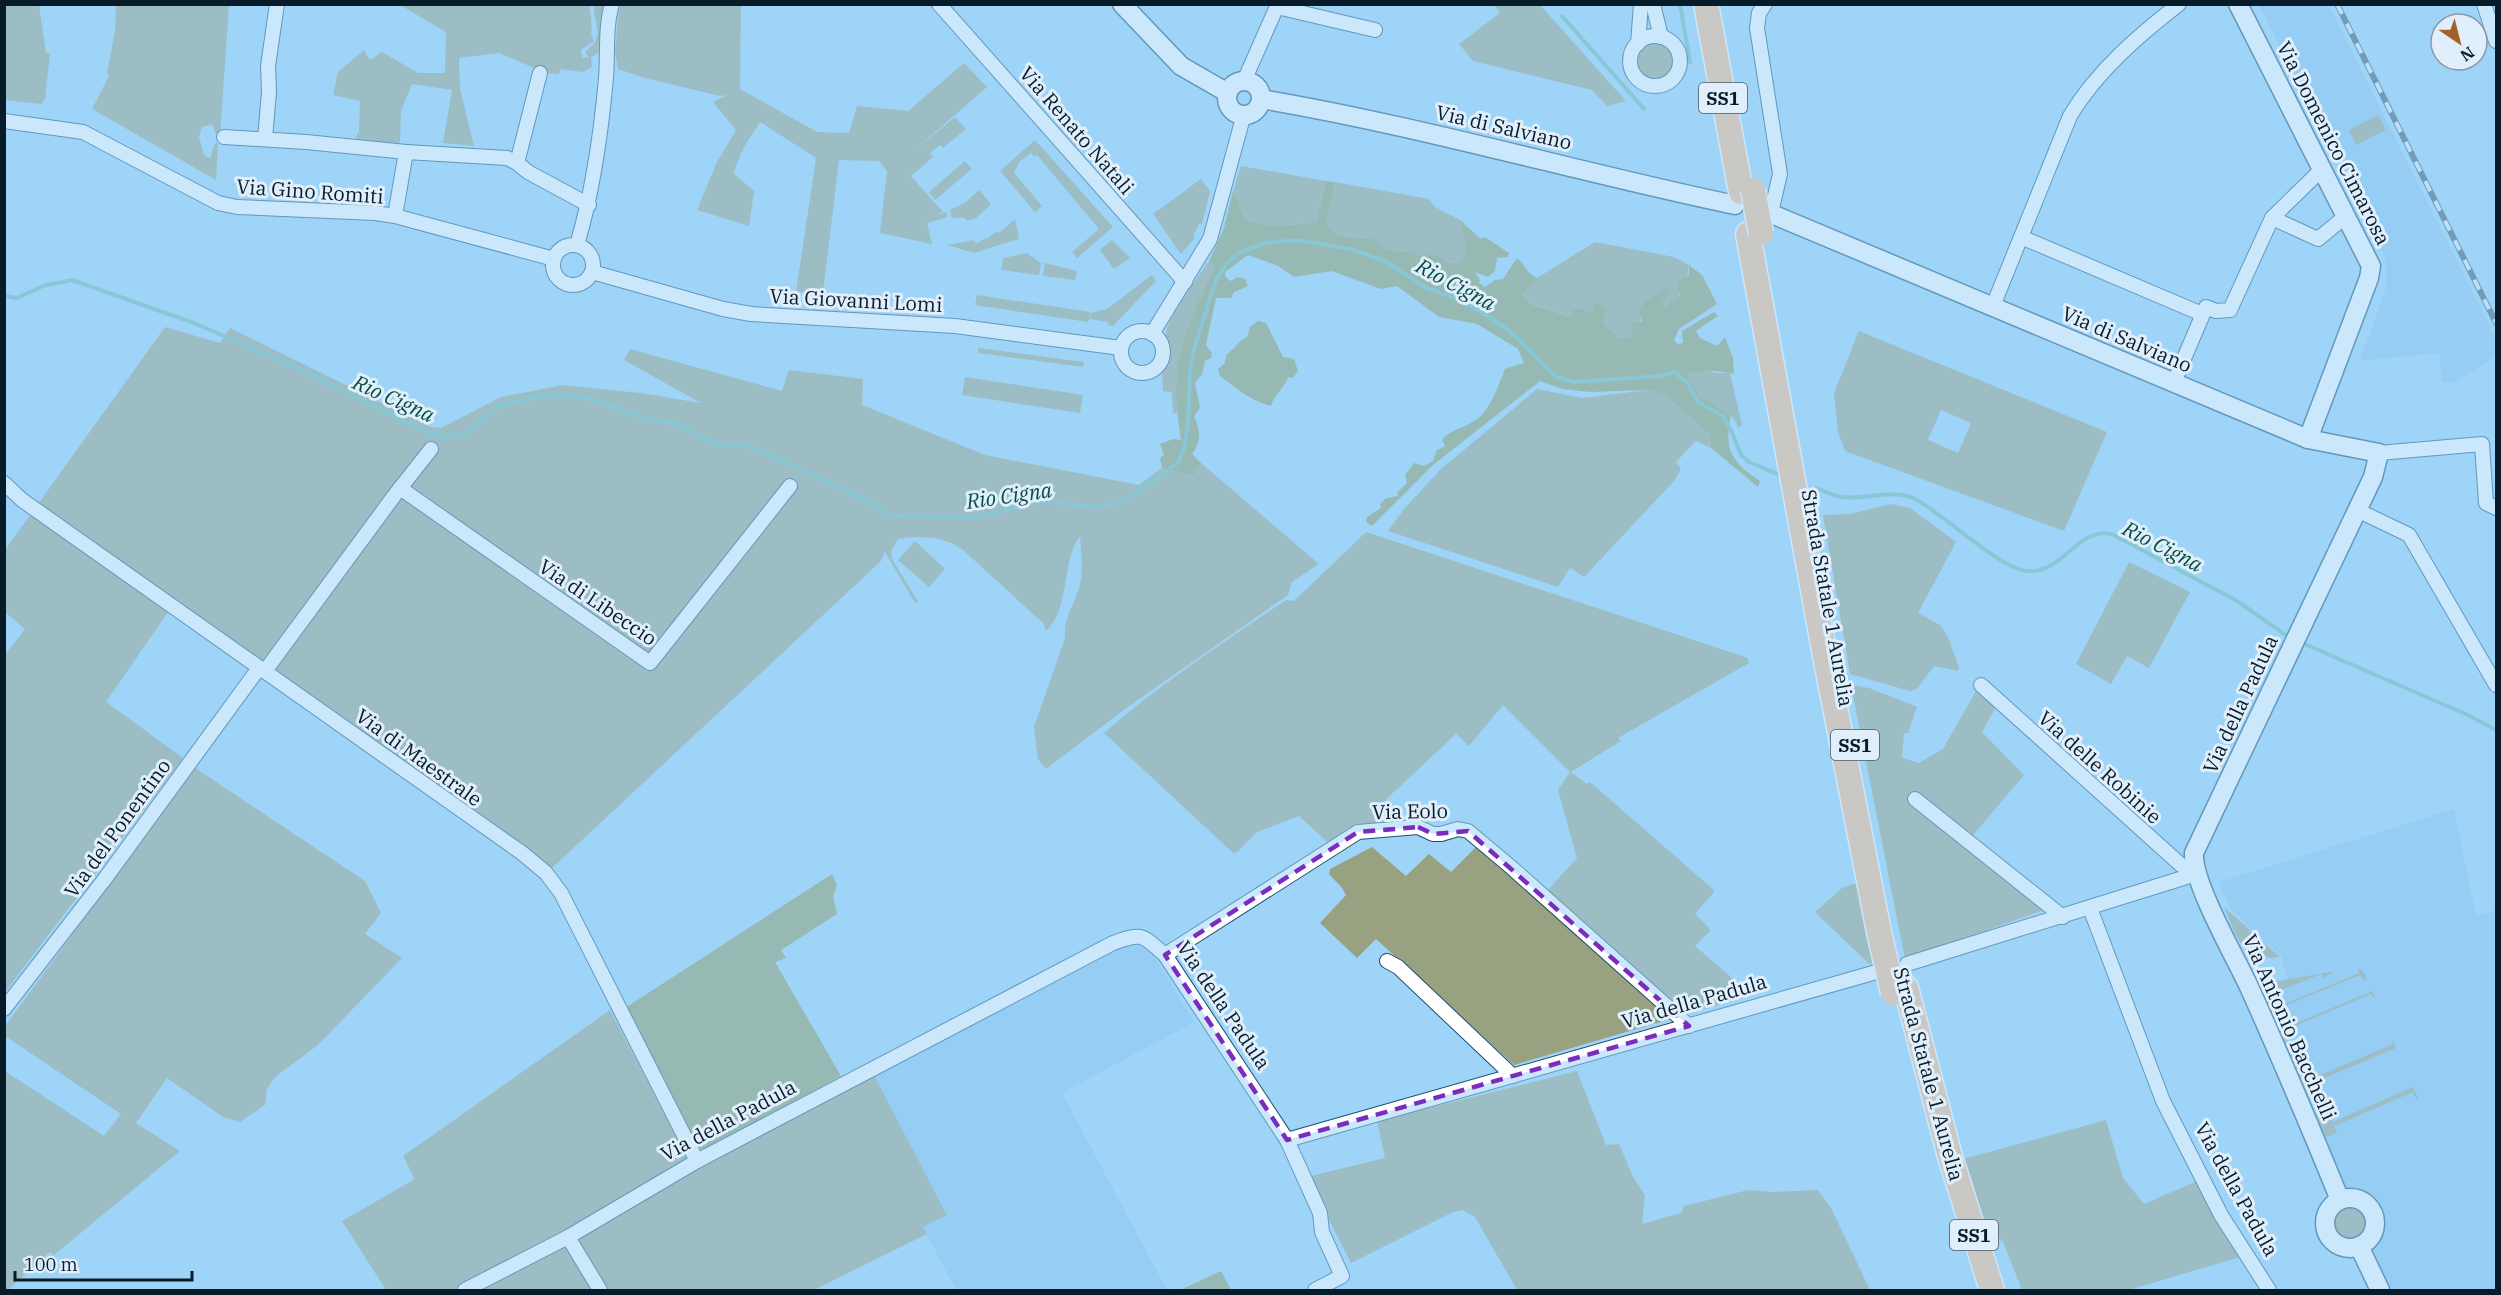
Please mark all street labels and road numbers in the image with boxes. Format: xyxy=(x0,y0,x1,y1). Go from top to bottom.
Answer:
street label: Via Domenico Cimarosa xyxy=(2271,37,2397,249)
street label: Via Renato Natali xyxy=(1014,60,1140,200)
road number: SS1 xyxy=(1699,83,1747,113)
street label: Via di Salviano xyxy=(1433,98,1575,156)
street label: Via Gino Romiti xyxy=(236,172,384,210)
street label: Via Giovanni Lomi xyxy=(769,282,943,318)
street label: Via di Salviano xyxy=(2058,300,2196,378)
street label: Strada Statale 1 Aurelia xyxy=(1796,487,1860,709)
street label: Via di Libeccio xyxy=(534,553,662,651)
street label: Via della Padula xyxy=(2196,630,2284,778)
street label: Via di Maestrale xyxy=(350,702,488,812)
street label: Via delle Robinie xyxy=(2032,704,2168,830)
road number: SS1 xyxy=(1831,730,1879,760)
street label: Via del Ponentino xyxy=(57,753,177,903)
street label: Via Eolo xyxy=(1372,797,1448,825)
street label: Via Antonio Bacchelli xyxy=(2237,930,2343,1124)
street label: Via della Padula xyxy=(1171,935,1277,1075)
street label: Strada Statale 1 Aurelia xyxy=(1887,964,1971,1184)
street label: Via della Padula xyxy=(1618,967,1770,1035)
street label: Via della Padula xyxy=(656,1073,801,1167)
street label: Via della Padula xyxy=(2189,1117,2285,1261)
road number: SS1 xyxy=(1950,1220,1998,1250)

